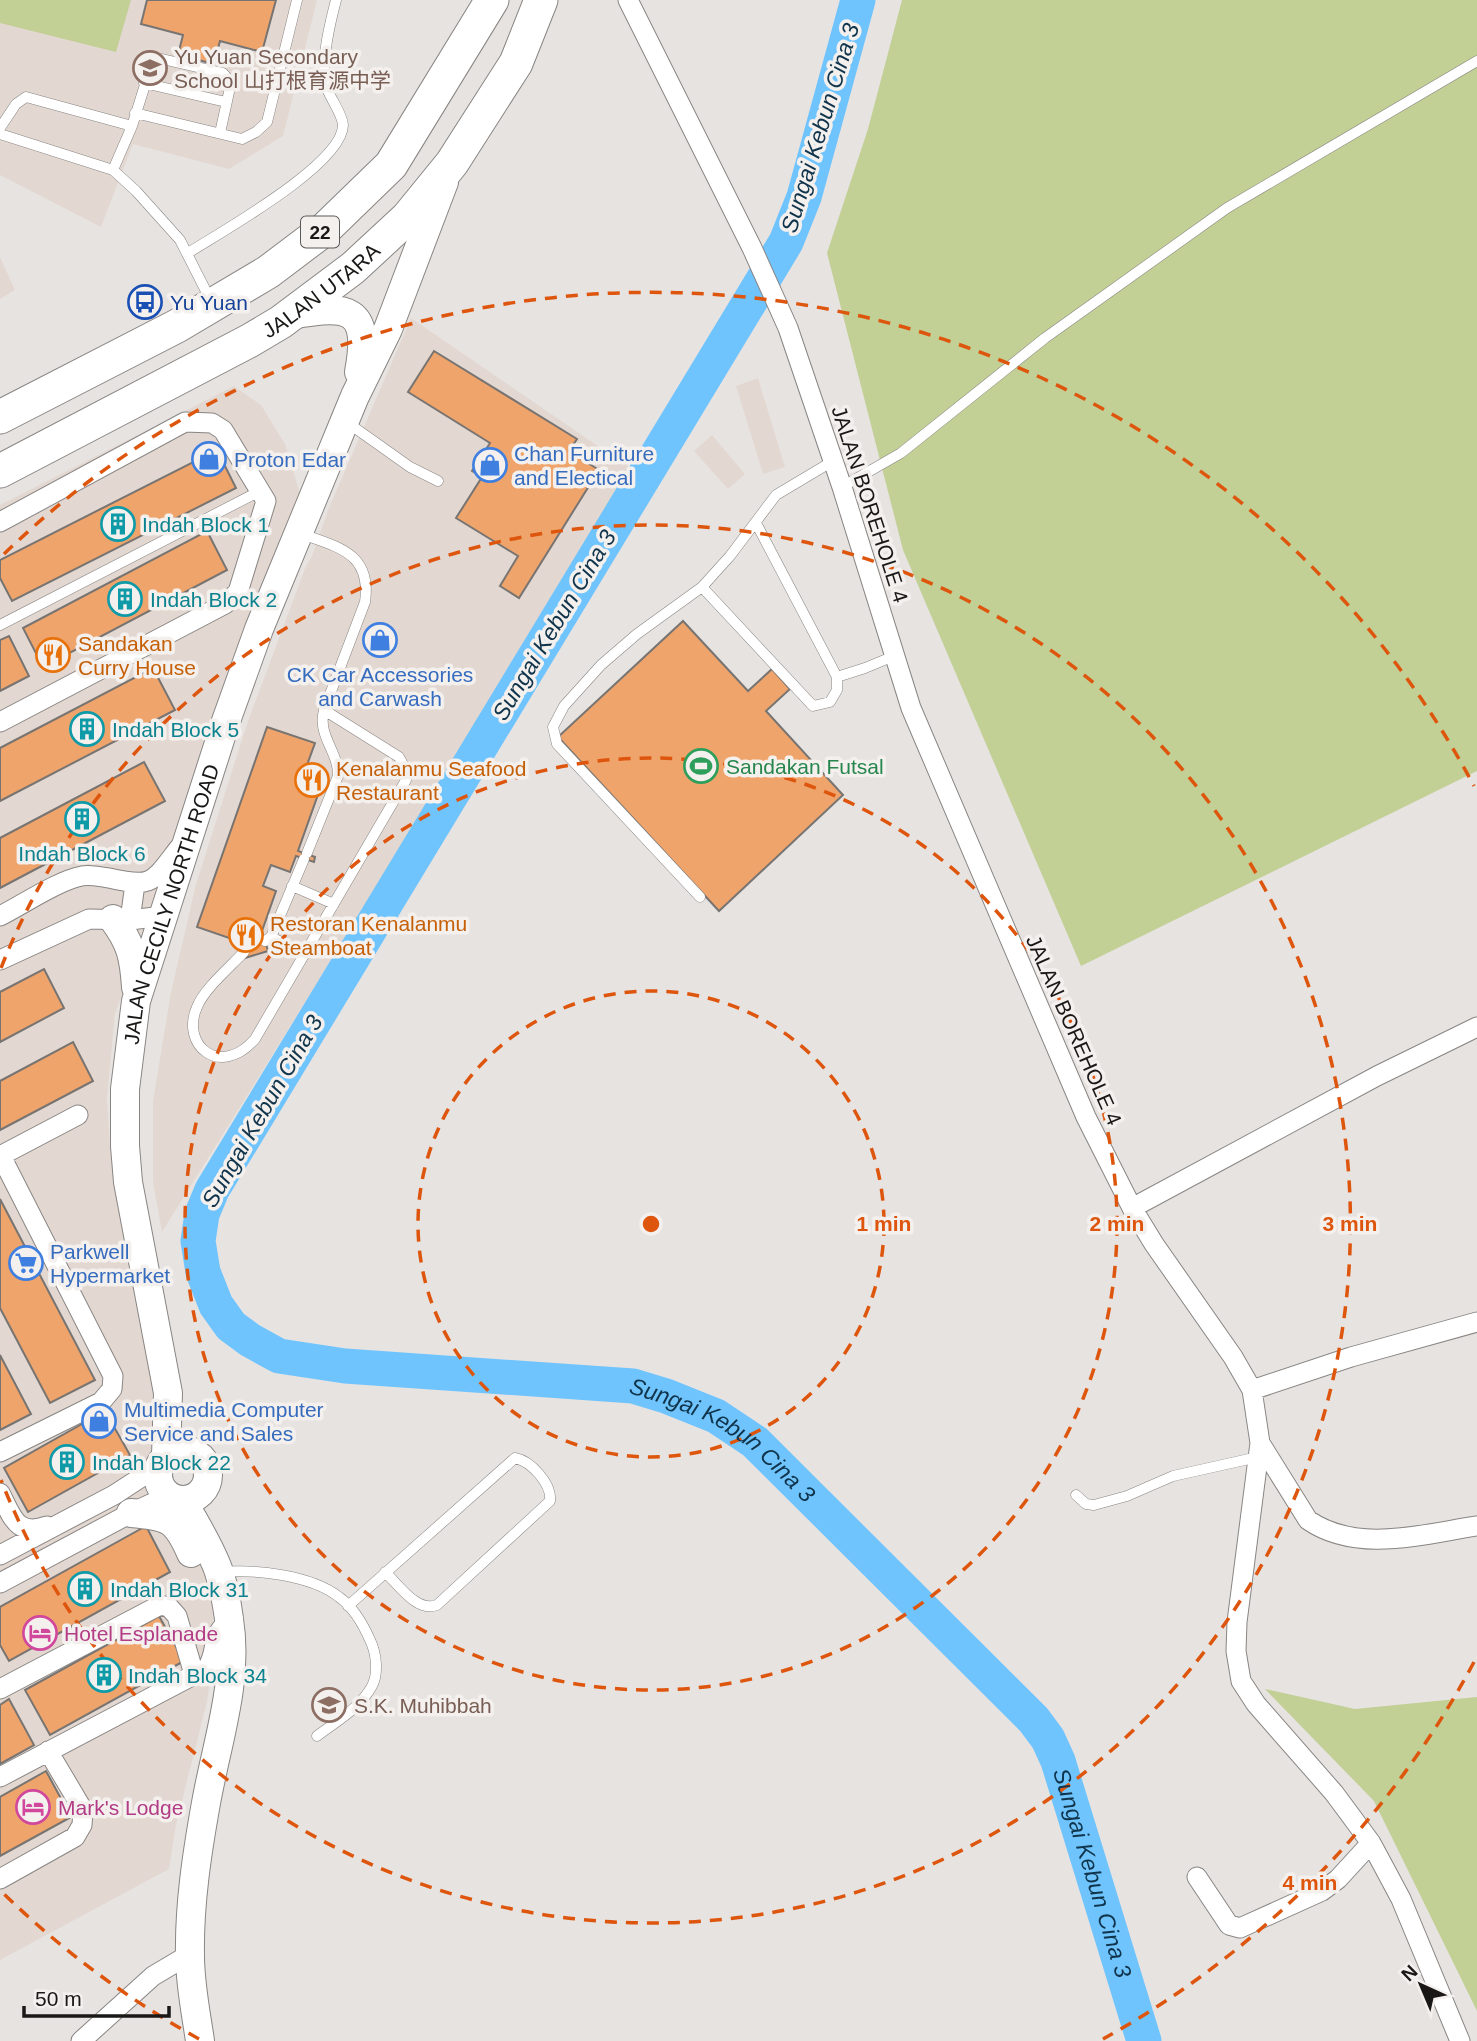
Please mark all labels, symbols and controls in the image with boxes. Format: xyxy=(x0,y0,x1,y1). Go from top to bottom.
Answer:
water label: Sungai Kebun Cina 3 xyxy=(776,20,864,236)
place label: Yu Yuan Secondary School 山打根育源中学 xyxy=(174,45,391,92)
school or university icon: Yu Yuan Secondary School 山打根育源中学 xyxy=(131,49,169,87)
road number: 22 xyxy=(301,216,339,248)
street label: JALAN UTARA xyxy=(258,238,384,342)
bus stop icon: Yu Yuan xyxy=(126,283,164,321)
place label: Yu Yuan xyxy=(170,291,248,314)
street label: JALAN BOREHOLE 4 xyxy=(827,403,913,606)
shop icon: Proton Edar xyxy=(190,440,228,478)
place label: Chan Furniture and Electical xyxy=(514,442,654,489)
shop icon: Chan Furniture and Electical xyxy=(471,446,509,484)
place label: Proton Edar xyxy=(234,448,346,471)
building icon: Indah Block 1 xyxy=(99,505,137,543)
place label: Indah Block 1 xyxy=(142,513,269,536)
water label: Sungai Kebun Cina 3 xyxy=(487,525,621,725)
building icon: Indah Block 2 xyxy=(106,580,144,618)
place label: Indah Block 2 xyxy=(150,588,277,611)
shop icon: CK Car Accessories and Carwash xyxy=(361,621,399,659)
place label: Sandakan Curry House xyxy=(78,632,196,679)
restaurant icon: Sandakan Curry House xyxy=(34,636,72,674)
place label: CK Car Accessories and Carwash xyxy=(287,663,473,710)
building icon: Indah Block 5 xyxy=(68,710,106,748)
place label: Indah Block 5 xyxy=(112,718,239,741)
sports icon: Sandakan Futsal xyxy=(682,747,720,785)
place label: Sandakan Futsal xyxy=(726,755,884,778)
place label: Kenalanmu Seafood Restaurant xyxy=(336,757,526,804)
street label: JALAN CECILY NORTH ROAD xyxy=(119,761,223,1046)
restaurant icon: Kenalanmu Seafood Restaurant xyxy=(293,761,331,799)
building icon: Indah Block 6 xyxy=(63,800,101,838)
place label: Indah Block 6 xyxy=(18,842,146,865)
place label: Restoran Kenalanmu Steamboat xyxy=(270,912,467,959)
restaurant icon: Restoran Kenalanmu Steamboat xyxy=(227,916,265,954)
street label: JALAN BOREHOLE 4 xyxy=(1022,931,1126,1129)
water label: Sungai Kebun Cina 3 xyxy=(196,1010,328,1212)
centre of rings xyxy=(639,1212,663,1236)
text: 1 min xyxy=(857,1212,911,1235)
text: 2 min xyxy=(1090,1212,1144,1235)
text: 3 min xyxy=(1323,1212,1377,1235)
place label: Parkwell Hypermarket xyxy=(50,1240,170,1287)
supermarket icon: Parkwell Hypermarket xyxy=(7,1244,45,1282)
water label: Sungai Kebun Cina 3 xyxy=(626,1373,821,1507)
place label: Multimedia Computer Service and Sales xyxy=(124,1398,324,1445)
shop icon: Multimedia Computer Service and Sales xyxy=(80,1402,118,1440)
building icon: Indah Block 22 xyxy=(48,1443,86,1481)
place label: Indah Block 22 xyxy=(92,1451,231,1474)
building icon: Indah Block 31 xyxy=(66,1570,104,1608)
place label: Indah Block 31 xyxy=(110,1578,249,1601)
hotel icon: Hotel Esplanade xyxy=(21,1614,59,1652)
place label: Hotel Esplanade xyxy=(64,1622,218,1645)
building icon: Indah Block 34 xyxy=(85,1656,123,1694)
place label: Indah Block 34 xyxy=(128,1664,267,1687)
school or university icon: S.K. Muhibbah xyxy=(310,1686,348,1724)
place label: S.K. Muhibbah xyxy=(354,1694,492,1717)
water label: Sungai Kebun Cina 3 xyxy=(1048,1765,1137,1981)
hotel icon: Mark's Lodge xyxy=(14,1788,52,1826)
place label: Mark's Lodge xyxy=(58,1796,183,1819)
text: 4 min xyxy=(1283,1871,1337,1894)
north arrow xyxy=(1386,1950,1456,2020)
text: N xyxy=(1397,1961,1422,1985)
scale bar xyxy=(24,1974,170,2018)
text: 50 m xyxy=(35,1987,82,2010)

